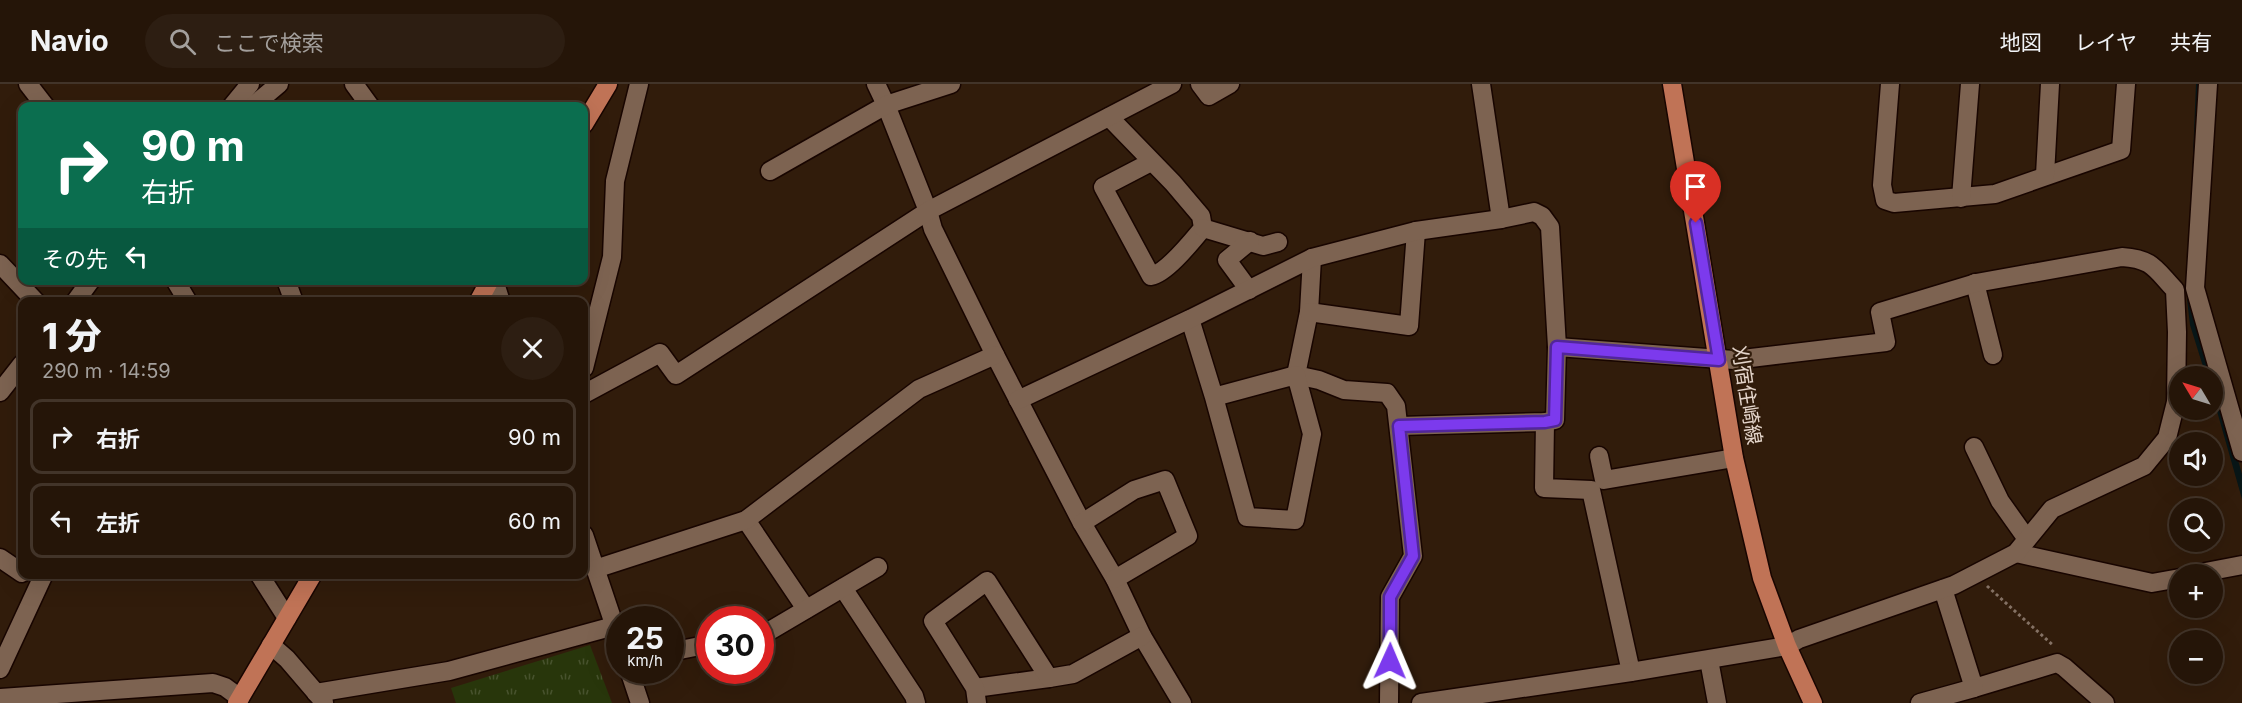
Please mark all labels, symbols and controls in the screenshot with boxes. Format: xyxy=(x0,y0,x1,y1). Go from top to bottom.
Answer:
search box xyxy=(145,14,565,68)
text: Navio xyxy=(30,24,109,58)
icon: search xyxy=(166,25,199,58)
text: ここで検索 xyxy=(214,30,324,56)
text: 地図 xyxy=(2000,30,2042,55)
text: レイヤ xyxy=(2075,30,2137,55)
text: 共有 xyxy=(2170,30,2212,55)
text: 90 m xyxy=(141,120,245,171)
icon: right xyxy=(42,126,120,204)
pin xyxy=(1670,161,1721,223)
icon: arrive xyxy=(1679,170,1712,203)
text: 右折 xyxy=(141,176,195,209)
icon: left xyxy=(120,240,153,273)
text: その先 xyxy=(42,246,108,272)
text: 1 分 xyxy=(42,314,102,358)
button: close xyxy=(501,317,564,380)
street label: 刈宿住崎線 xyxy=(1727,344,1767,446)
text: 290 m · 14:59 xyxy=(42,359,171,383)
north arrow xyxy=(2169,366,2223,420)
map controls xyxy=(2169,366,2223,684)
icon: right xyxy=(45,420,78,453)
text: 90 m xyxy=(508,424,561,450)
text: 右折 xyxy=(96,426,140,452)
button: sound xyxy=(2169,432,2223,486)
button: search xyxy=(2169,498,2223,552)
icon: left xyxy=(45,504,78,537)
text: 60 m xyxy=(508,508,561,534)
text: 左折 xyxy=(96,510,140,536)
button: + xyxy=(2169,564,2223,618)
speed limit sign: 30 xyxy=(696,606,774,684)
text: 25 xyxy=(626,620,664,656)
position arrow xyxy=(1358,629,1422,693)
button: − xyxy=(2169,630,2223,684)
text: km/h xyxy=(627,651,663,670)

